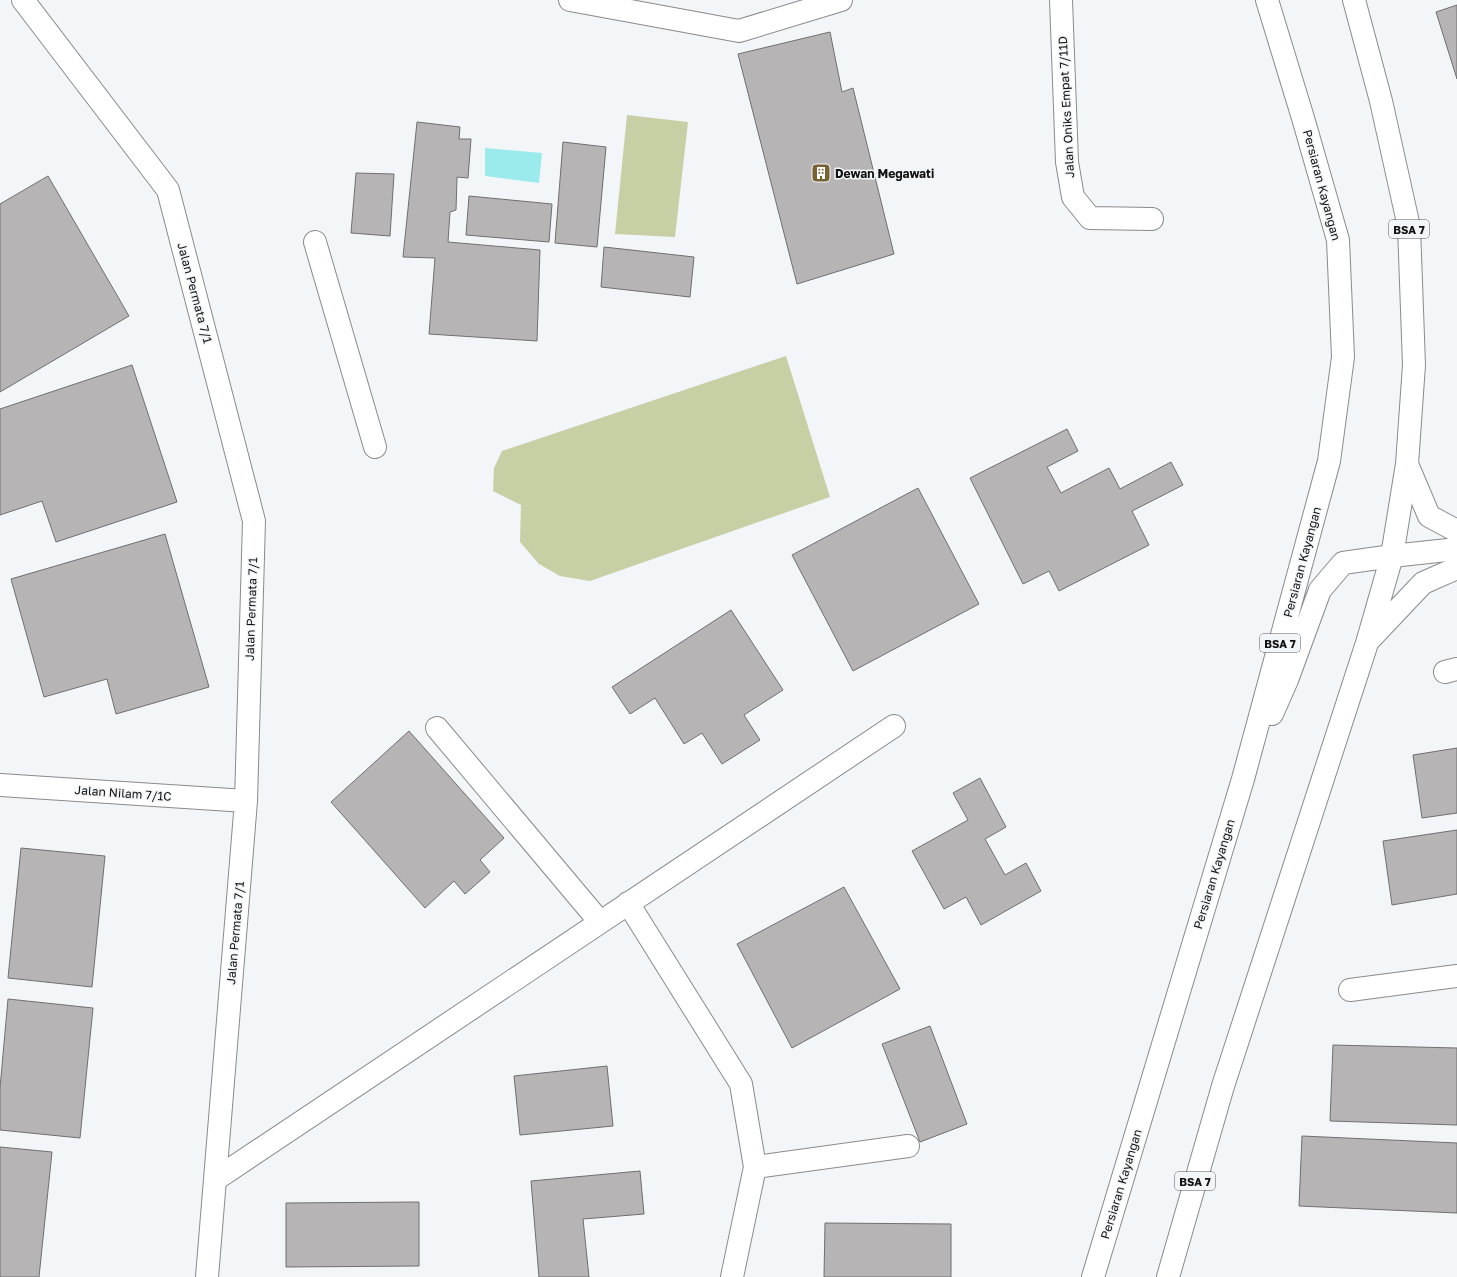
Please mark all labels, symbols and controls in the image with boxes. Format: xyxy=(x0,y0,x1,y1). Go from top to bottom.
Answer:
street label: Jalan Oniks Empat 7/11D xyxy=(1055,36,1077,178)
street label: Persiaran Kayangan xyxy=(1300,128,1344,242)
building icon: Dewan Megawati xyxy=(810,162,832,184)
place label: Dewan Megawati xyxy=(835,166,934,181)
road number: BSA 7 xyxy=(1389,220,1429,238)
street label: Jalan Permata 7/1 xyxy=(174,241,216,345)
street label: Persiaran Kayangan xyxy=(1280,505,1324,619)
street label: Jalan Permata 7/1 xyxy=(242,557,260,661)
road number: BSA 7 xyxy=(1260,634,1300,652)
street label: Jalan Nilam 7/1C xyxy=(74,782,172,804)
street label: Persiaran Kayangan xyxy=(1190,817,1238,931)
street label: Jalan Permata 7/1 xyxy=(223,881,247,985)
street label: Persiaran Kayangan xyxy=(1097,1127,1145,1241)
road number: BSA 7 xyxy=(1175,1172,1215,1190)

